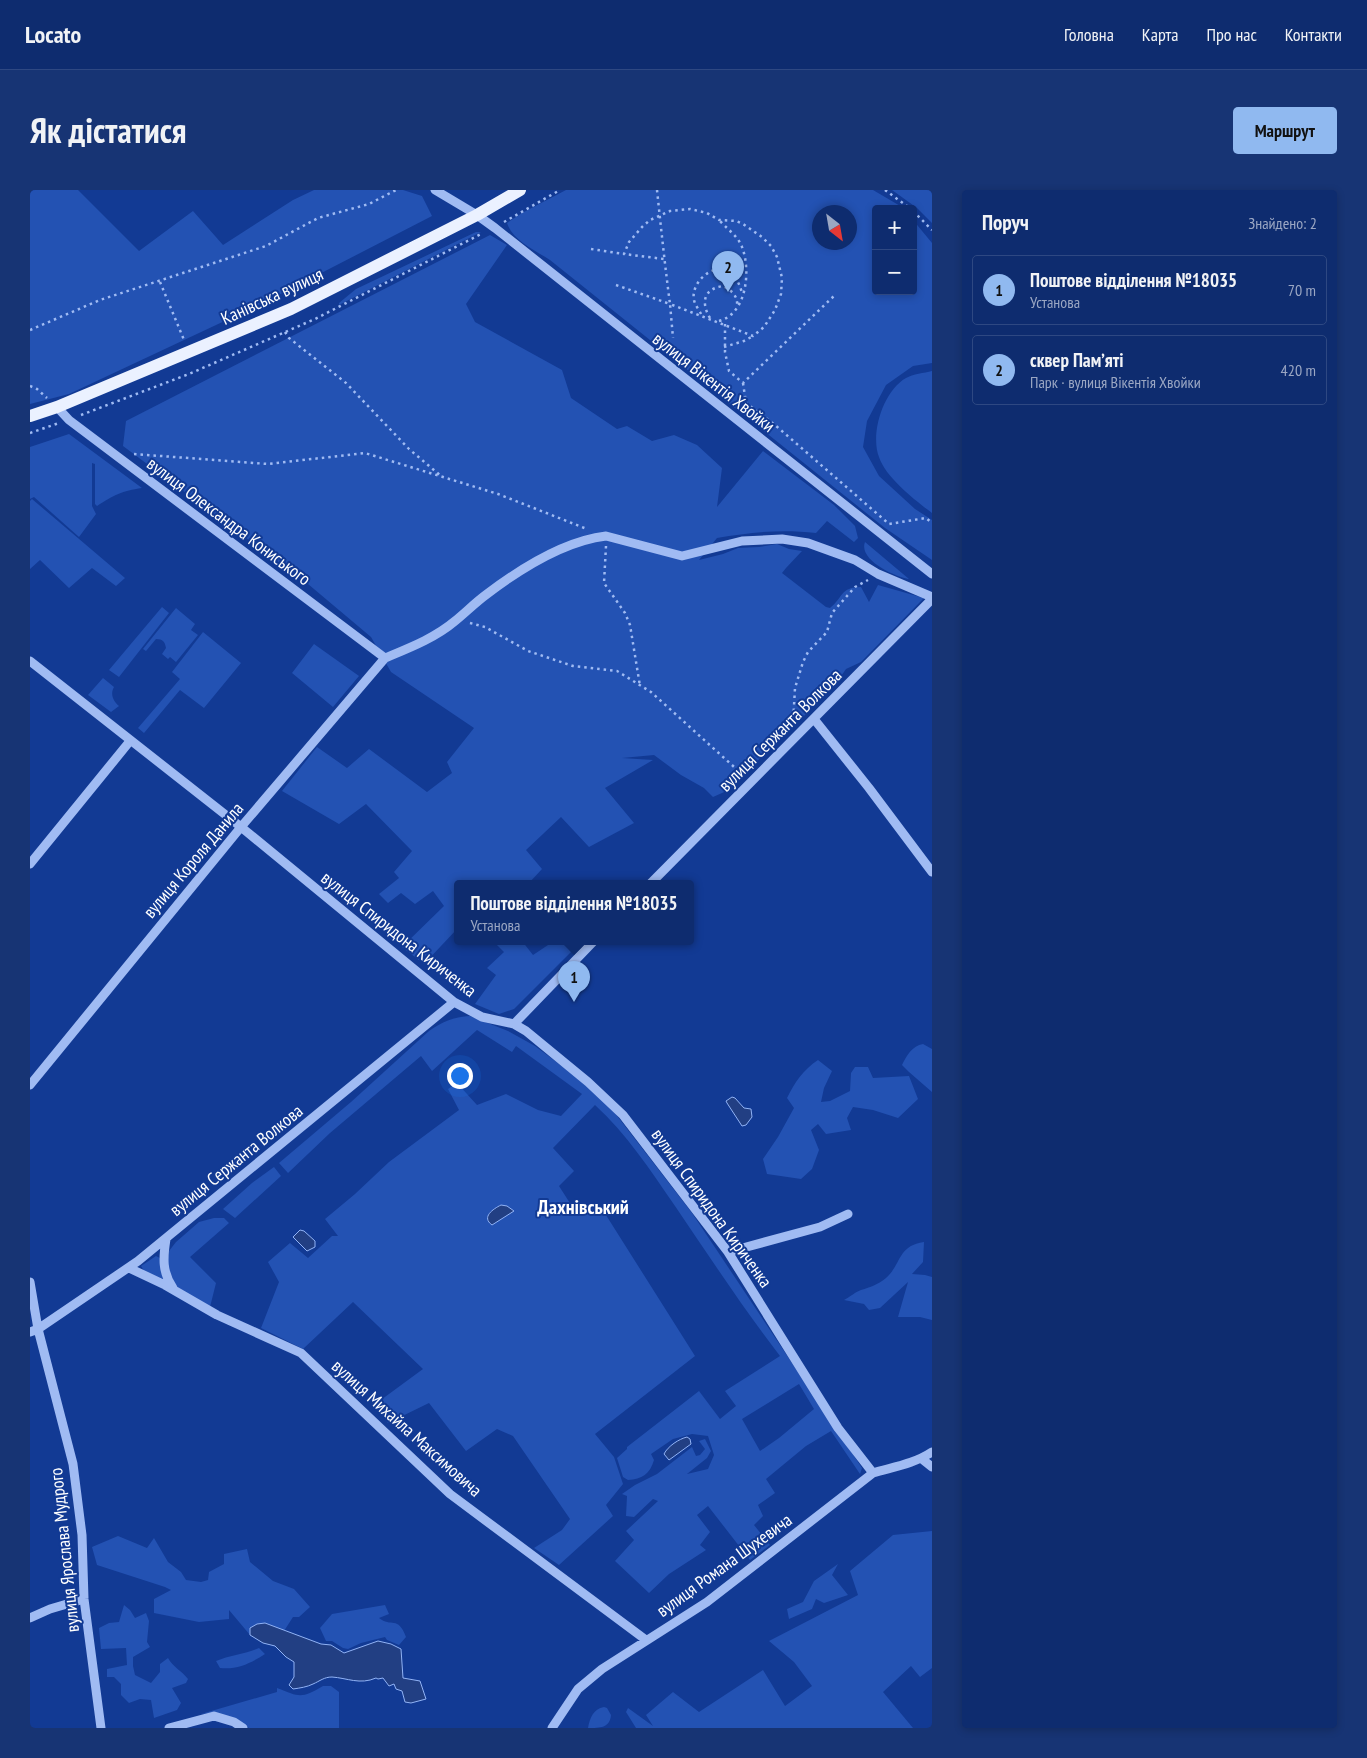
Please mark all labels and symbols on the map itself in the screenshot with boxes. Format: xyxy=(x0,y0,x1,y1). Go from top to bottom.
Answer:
north arrow xyxy=(812,205,857,250)
pin: 2 xyxy=(712,251,744,292)
street label: Канівська вулиця xyxy=(217,262,327,330)
street label: вулиця Вікентія Хвойки xyxy=(648,327,780,437)
street label: вулиця Олександра Кониського xyxy=(143,452,316,590)
street label: вулиця Сержанта Волкова xyxy=(714,664,846,796)
street label: вулиця Короля Данила xyxy=(138,797,248,923)
street label: вулиця Спиридона Кириченка xyxy=(317,866,481,1002)
pin: 1 xyxy=(558,961,590,1002)
your location xyxy=(447,1063,473,1089)
street label: вулиця Сержанта Волкова xyxy=(165,1099,307,1221)
street label: вулиця Спиридона Кириченка xyxy=(647,1124,777,1292)
district label: Дахнівський xyxy=(537,1194,629,1220)
street label: вулиця Михайла Максимовича xyxy=(327,1354,487,1502)
street label: вулиця Ярослава Мудрого xyxy=(44,1466,84,1633)
street label: вулиця Романа Шухевича xyxy=(652,1508,796,1622)

